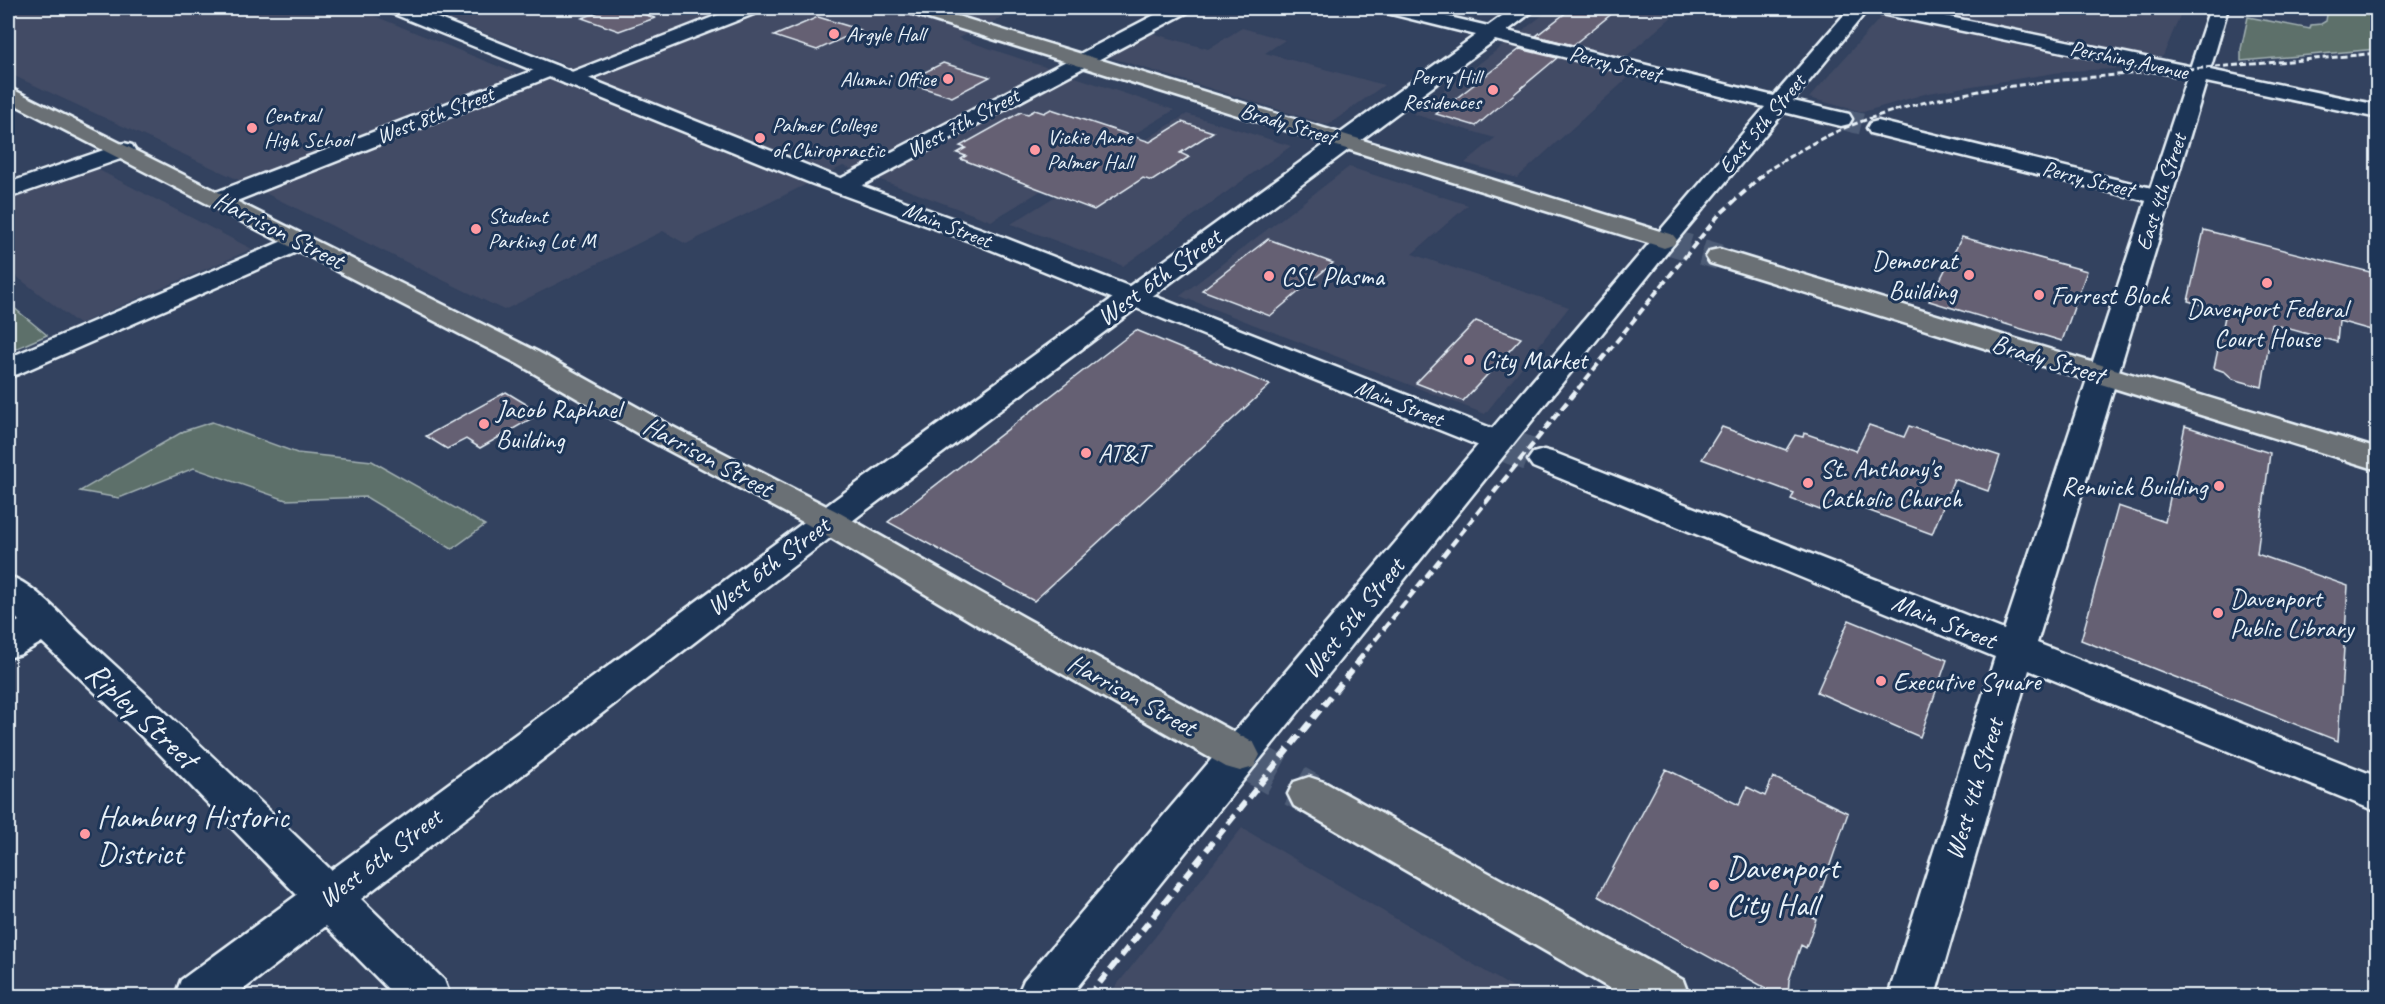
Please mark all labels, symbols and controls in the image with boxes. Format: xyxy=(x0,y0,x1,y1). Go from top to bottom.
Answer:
place label: Argyle Hall xyxy=(846,20,929,48)
marker: Argyle Hall xyxy=(827,27,841,41)
street label: Pershing Avenue xyxy=(2067,34,2192,87)
street label: Perry Street xyxy=(1566,39,1666,89)
place label: Perry Hill Residences xyxy=(1402,63,1485,116)
place label: Alumni Office xyxy=(840,65,938,93)
street label: East 5th Street xyxy=(1712,66,1813,179)
marker: Alumni Office xyxy=(941,72,955,86)
street label: West 8th Street xyxy=(372,79,500,150)
street label: West 7th Street xyxy=(902,80,1026,164)
marker: Perry Hill Residences xyxy=(1486,83,1500,97)
street label: Brady Street xyxy=(1237,96,1341,152)
place label: Central High School xyxy=(264,101,356,154)
place label: Palmer College of Chiropractic xyxy=(772,111,886,164)
marker: Central High School xyxy=(245,121,259,135)
place label: Vickie Anne Palmer Hall xyxy=(1047,123,1137,176)
street label: East 4th Street xyxy=(2129,127,2194,254)
marker: Palmer College of Chiropractic xyxy=(753,131,767,145)
marker: Vickie Anne Palmer Hall xyxy=(1028,143,1042,157)
street label: Perry Street xyxy=(2039,154,2139,204)
street label: Harrison Street xyxy=(208,183,352,278)
street label: Main Street xyxy=(899,195,998,256)
place label: Student Parking Lot M xyxy=(488,202,598,255)
street label: West 6th Street xyxy=(1090,219,1230,333)
marker: Student Parking Lot M xyxy=(469,222,483,236)
place label: Democrat Building xyxy=(1872,244,1959,307)
place label: CSL Plasma xyxy=(1281,260,1385,293)
marker: Democrat Building xyxy=(1962,268,1976,282)
marker: CSL Plasma xyxy=(1262,269,1276,283)
marker: Davenport Federal Court House xyxy=(2260,276,2274,290)
place label: Forrest Block xyxy=(2051,279,2171,312)
marker: Forrest Block xyxy=(2032,288,2046,302)
place label: Davenport Federal Court House xyxy=(2187,292,2352,355)
street label: Brady Street xyxy=(1988,326,2111,393)
place label: City Market xyxy=(1481,344,1589,377)
marker: City Market xyxy=(1462,353,1476,367)
street label: Main Street xyxy=(1351,373,1450,434)
place label: Jacob Raphael Building xyxy=(494,393,625,456)
street label: Harrison Street xyxy=(638,409,780,506)
marker: Jacob Raphael Building xyxy=(477,417,491,431)
place label: AT&T xyxy=(1098,437,1153,470)
marker: AT&T xyxy=(1079,446,1093,460)
place label: St. Anthony's Catholic Church xyxy=(1820,452,1963,515)
place label: Renwick Building xyxy=(2061,470,2209,503)
marker: St. Anthony's Catholic Church xyxy=(1801,476,1815,490)
marker: Renwick Building xyxy=(2212,479,2226,493)
street label: West 6th Street xyxy=(700,508,838,623)
street label: West 5th Street xyxy=(1294,549,1413,685)
place label: Davenport Public Library xyxy=(2230,582,2356,645)
street label: Main Street xyxy=(1887,585,2003,658)
marker: Davenport Public Library xyxy=(2211,606,2225,620)
street label: Harrison Street xyxy=(1062,646,1204,745)
street label: Ripley Street xyxy=(77,652,210,781)
place label: Executive Square xyxy=(1893,665,2043,698)
marker: Executive Square xyxy=(1874,674,1888,688)
street label: West 4th Street xyxy=(1937,712,2012,863)
place label: Hamburg Historic District xyxy=(97,796,291,874)
street label: West 6th Street xyxy=(312,800,450,915)
marker: Hamburg Historic District xyxy=(78,827,92,841)
place label: Davenport City Hall xyxy=(1726,847,1842,925)
marker: Davenport City Hall xyxy=(1707,878,1721,892)

